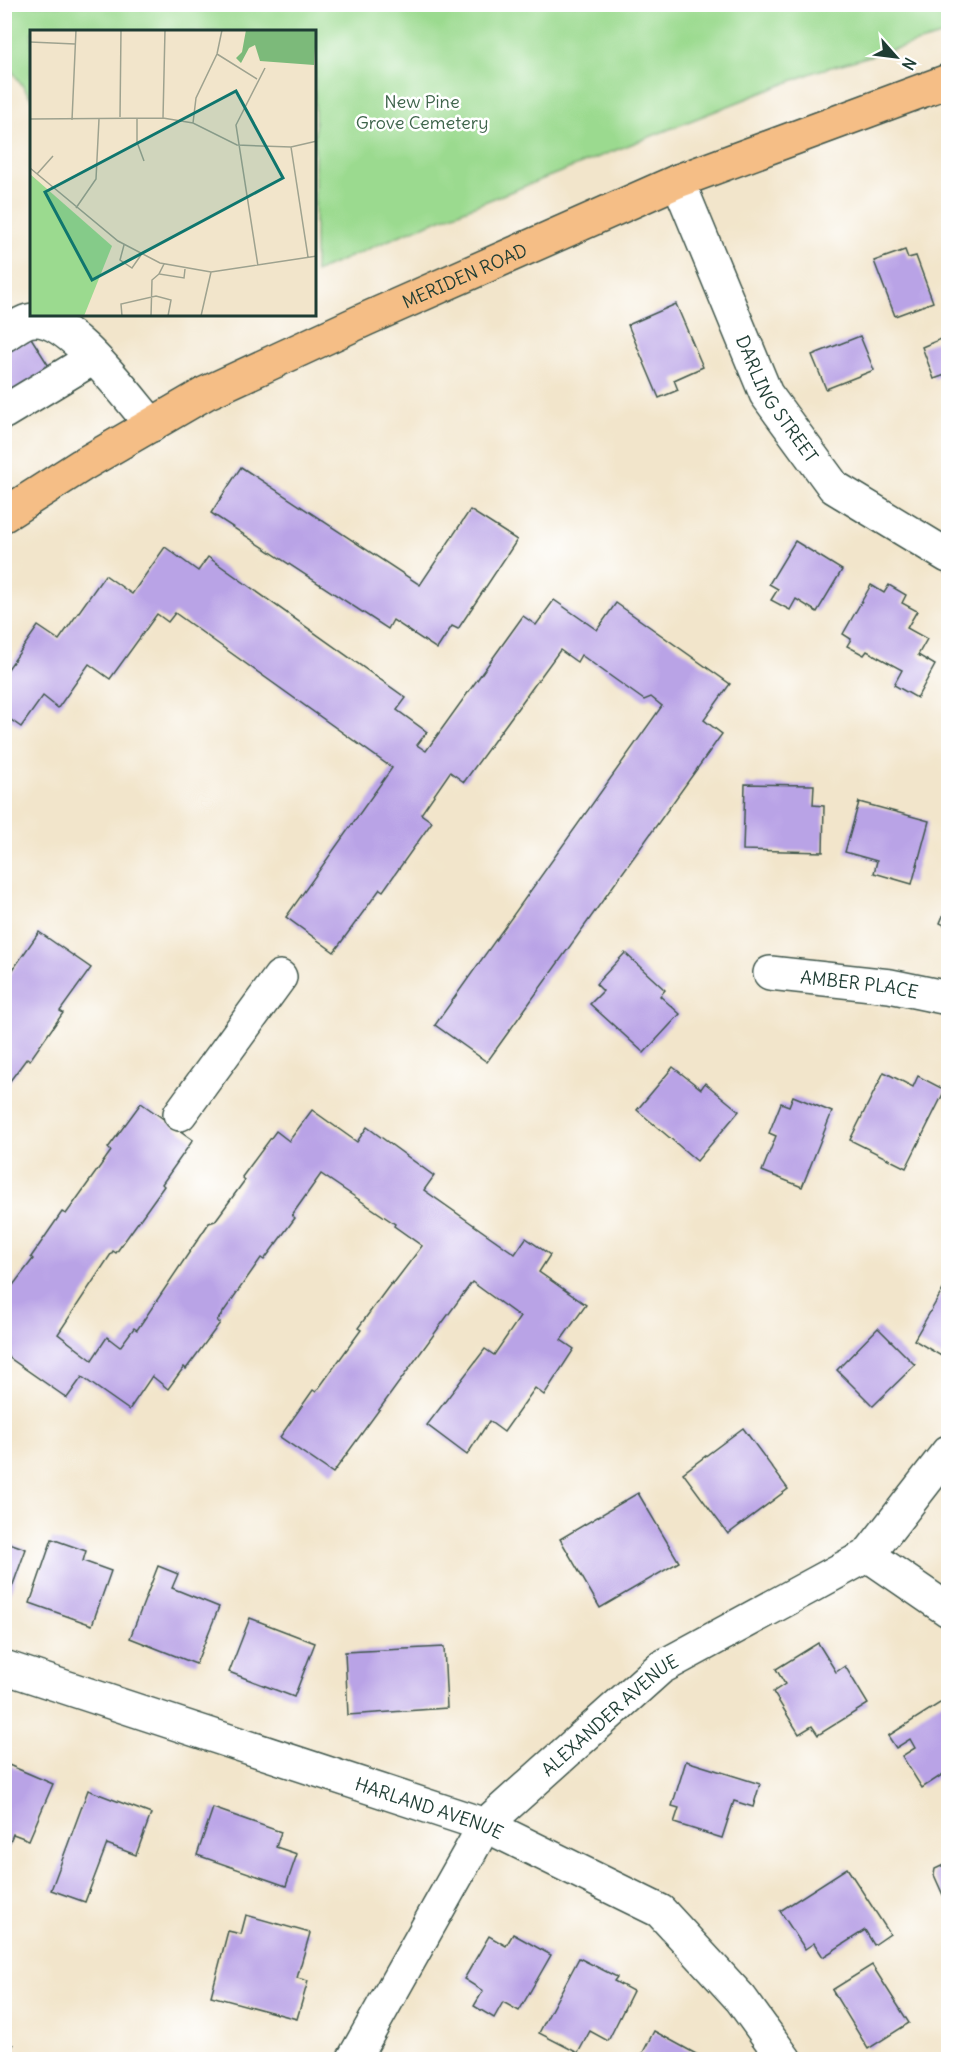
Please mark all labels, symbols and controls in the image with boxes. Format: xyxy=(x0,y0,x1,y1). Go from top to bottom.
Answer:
north arrow xyxy=(866,27,926,87)
inset map xyxy=(30,30,316,316)
text: N xyxy=(898,54,921,74)
park label: New Pine Grove Cemetery xyxy=(356,90,488,134)
street label: MERIDEN ROAD xyxy=(398,238,531,313)
street label: DARLING STREET xyxy=(731,332,824,467)
street label: AMBER PLACE xyxy=(799,965,920,1003)
street label: ALEXANDER AVENUE xyxy=(536,1649,682,1781)
street label: HARLAND AVENUE xyxy=(352,1772,507,1844)

